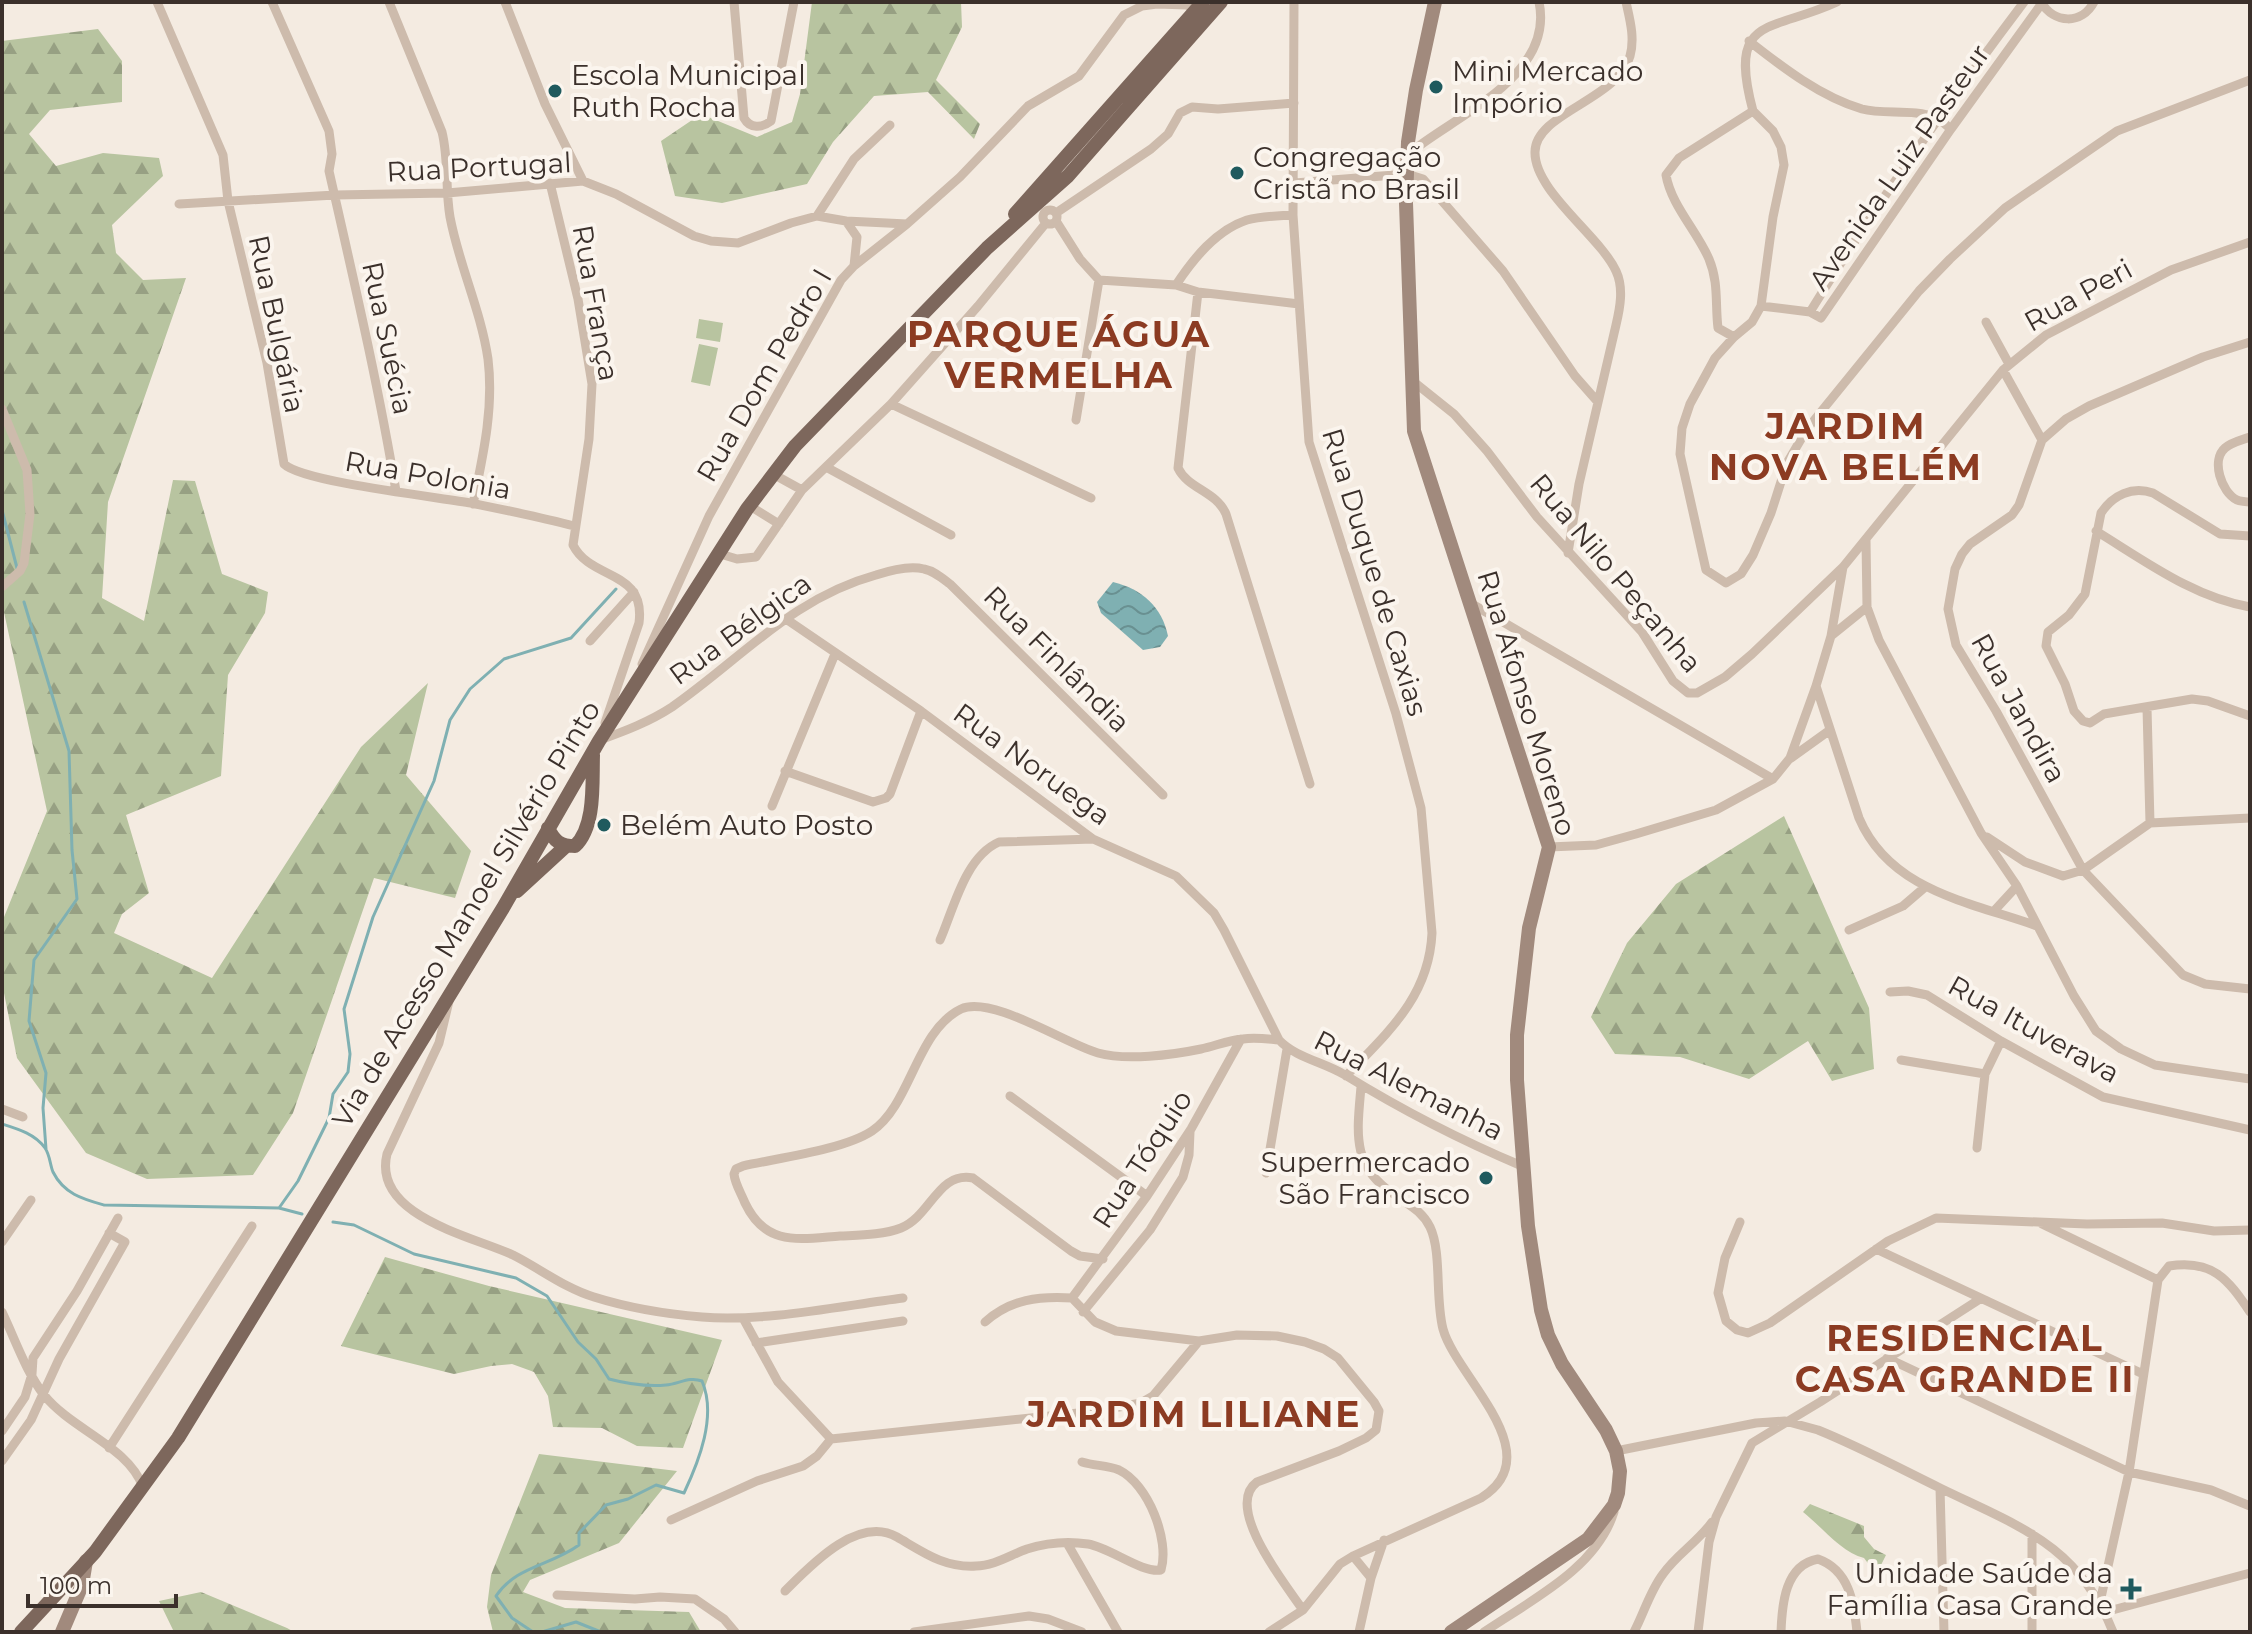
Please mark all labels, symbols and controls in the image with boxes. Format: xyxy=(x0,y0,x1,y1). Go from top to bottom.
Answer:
street label: Avenida Luiz Pasteur xyxy=(1801,38,1997,296)
place label: Mini Mercado Impório xyxy=(1452,54,1643,120)
place label: Escola Municipal Ruth Rocha xyxy=(571,58,806,124)
marker: Mini Mercado Impório xyxy=(1427,78,1445,96)
marker: Escola Municipal Ruth Rocha xyxy=(546,82,564,100)
place label: Congregação Cristã no Brasil xyxy=(1253,140,1460,206)
street label: Rua Portugal xyxy=(386,145,572,189)
marker: Congregação Cristã no Brasil xyxy=(1228,164,1246,182)
street label: Rua França xyxy=(566,222,626,384)
street label: Rua Bulgária xyxy=(242,232,312,416)
street label: Rua Peri xyxy=(2018,251,2138,339)
street label: Rua Suécia xyxy=(355,258,421,418)
street label: Rua Dom Pedro I xyxy=(689,262,839,488)
district label: PARQUE ÁGUA VERMELHA xyxy=(907,312,1211,397)
district label: JARDIM NOVA BELÉM xyxy=(1709,404,1983,489)
street label: Rua Duque de Caxias xyxy=(1315,424,1435,720)
street label: Rua Polonia xyxy=(342,444,514,506)
street label: Rua Nilo Peçanha xyxy=(1523,467,1709,679)
street label: Rua Bélgica xyxy=(662,566,818,692)
street label: Rua Afonso Moreno xyxy=(1470,566,1584,840)
street label: Rua Finlândia xyxy=(977,579,1137,739)
street label: Rua Jandira xyxy=(1964,627,2074,789)
street label: Via de Acesso Manoel Silvério Pinto xyxy=(325,694,607,1134)
street label: Rua Noruega xyxy=(947,696,1117,832)
place label: Belém Auto Posto xyxy=(620,808,873,842)
marker: Belém Auto Posto xyxy=(595,816,613,834)
street label: Rua Ituverava xyxy=(1942,968,2126,1090)
street label: Rua Alemanha xyxy=(1309,1023,1509,1147)
street label: Rua Tóquio xyxy=(1085,1084,1199,1234)
place label: Supermercado São Francisco xyxy=(1261,1145,1470,1211)
marker: Supermercado São Francisco xyxy=(1477,1169,1495,1187)
district label: RESIDENCIAL CASA GRANDE II xyxy=(1795,1316,2135,1401)
district label: JARDIM LILIANE xyxy=(1025,1392,1362,1436)
place label: Unidade Saúde da Família Casa Grande xyxy=(1826,1556,2113,1622)
scale bar xyxy=(28,1558,176,1608)
text: 100 m xyxy=(40,1571,112,1600)
marker: Unidade Saúde da Família Casa Grande xyxy=(2120,1578,2142,1600)

